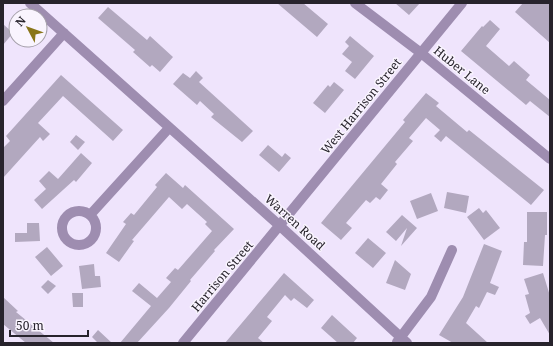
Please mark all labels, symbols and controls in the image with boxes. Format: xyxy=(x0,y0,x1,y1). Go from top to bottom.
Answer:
north arrow xyxy=(8,8,48,48)
text: N xyxy=(12,13,29,29)
street label: Huber Lane xyxy=(430,42,494,98)
street label: West Harrison Street xyxy=(317,54,405,158)
street label: Warren Road xyxy=(261,190,329,254)
street label: Harrison Street xyxy=(187,237,257,315)
scale bar xyxy=(10,312,88,338)
text: 50 m xyxy=(16,317,44,334)

